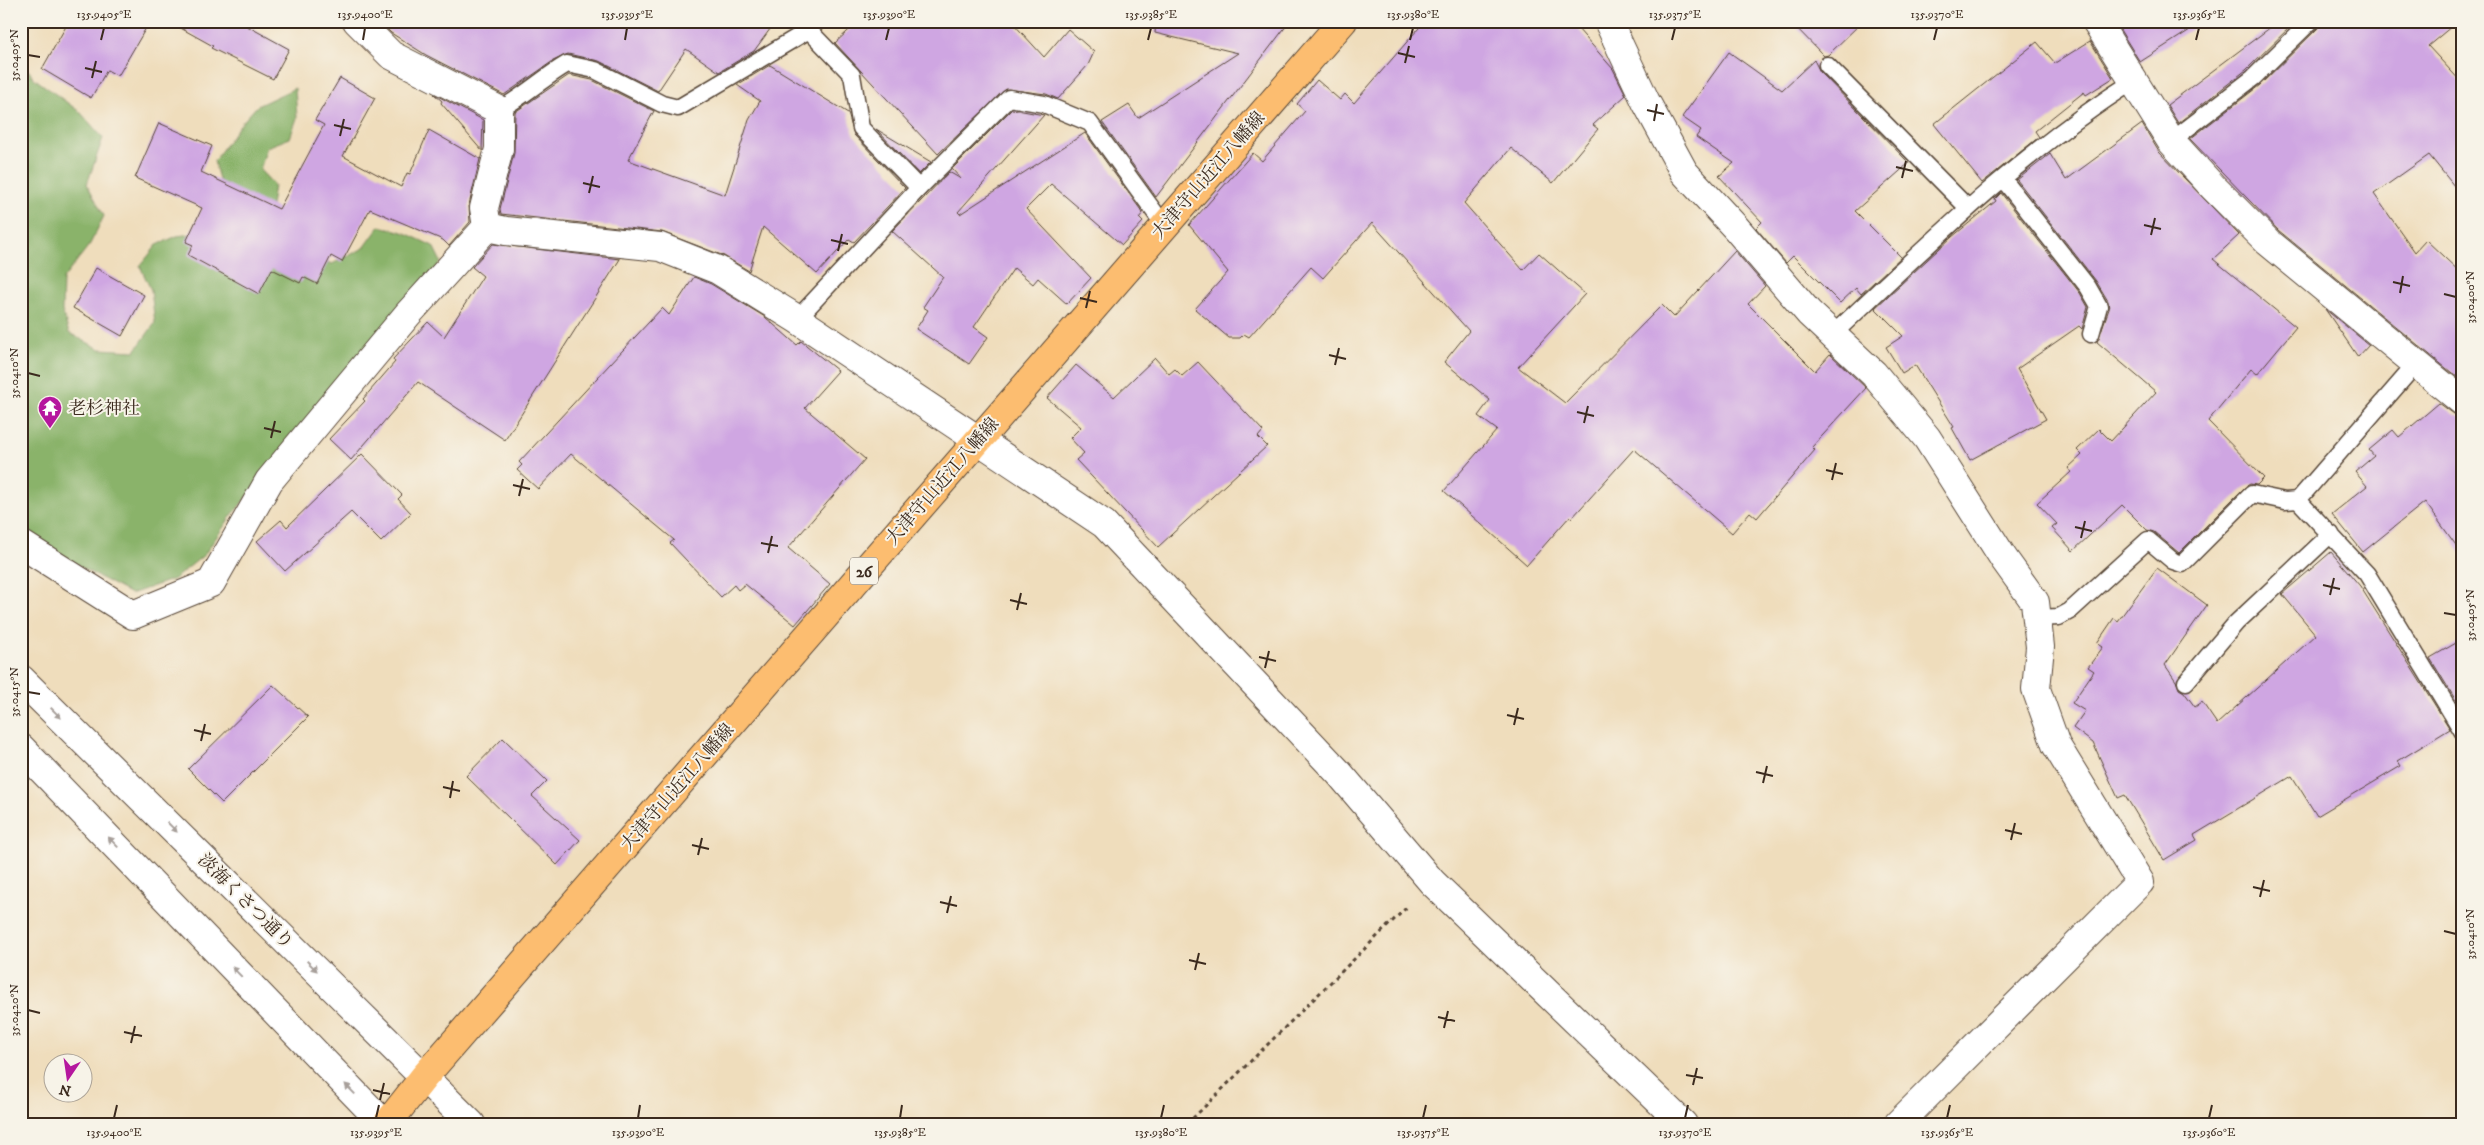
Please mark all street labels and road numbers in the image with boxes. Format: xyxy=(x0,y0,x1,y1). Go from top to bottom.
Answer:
street label: 大津守山近江八幡線 xyxy=(1147,107,1270,244)
street label: 大津守山近江八幡線 xyxy=(881,413,1004,550)
road number: 26 xyxy=(850,558,878,584)
street label: 大津守山近江八幡線 xyxy=(616,719,739,856)
street label: 淡海くさつ通り xyxy=(193,849,298,954)

